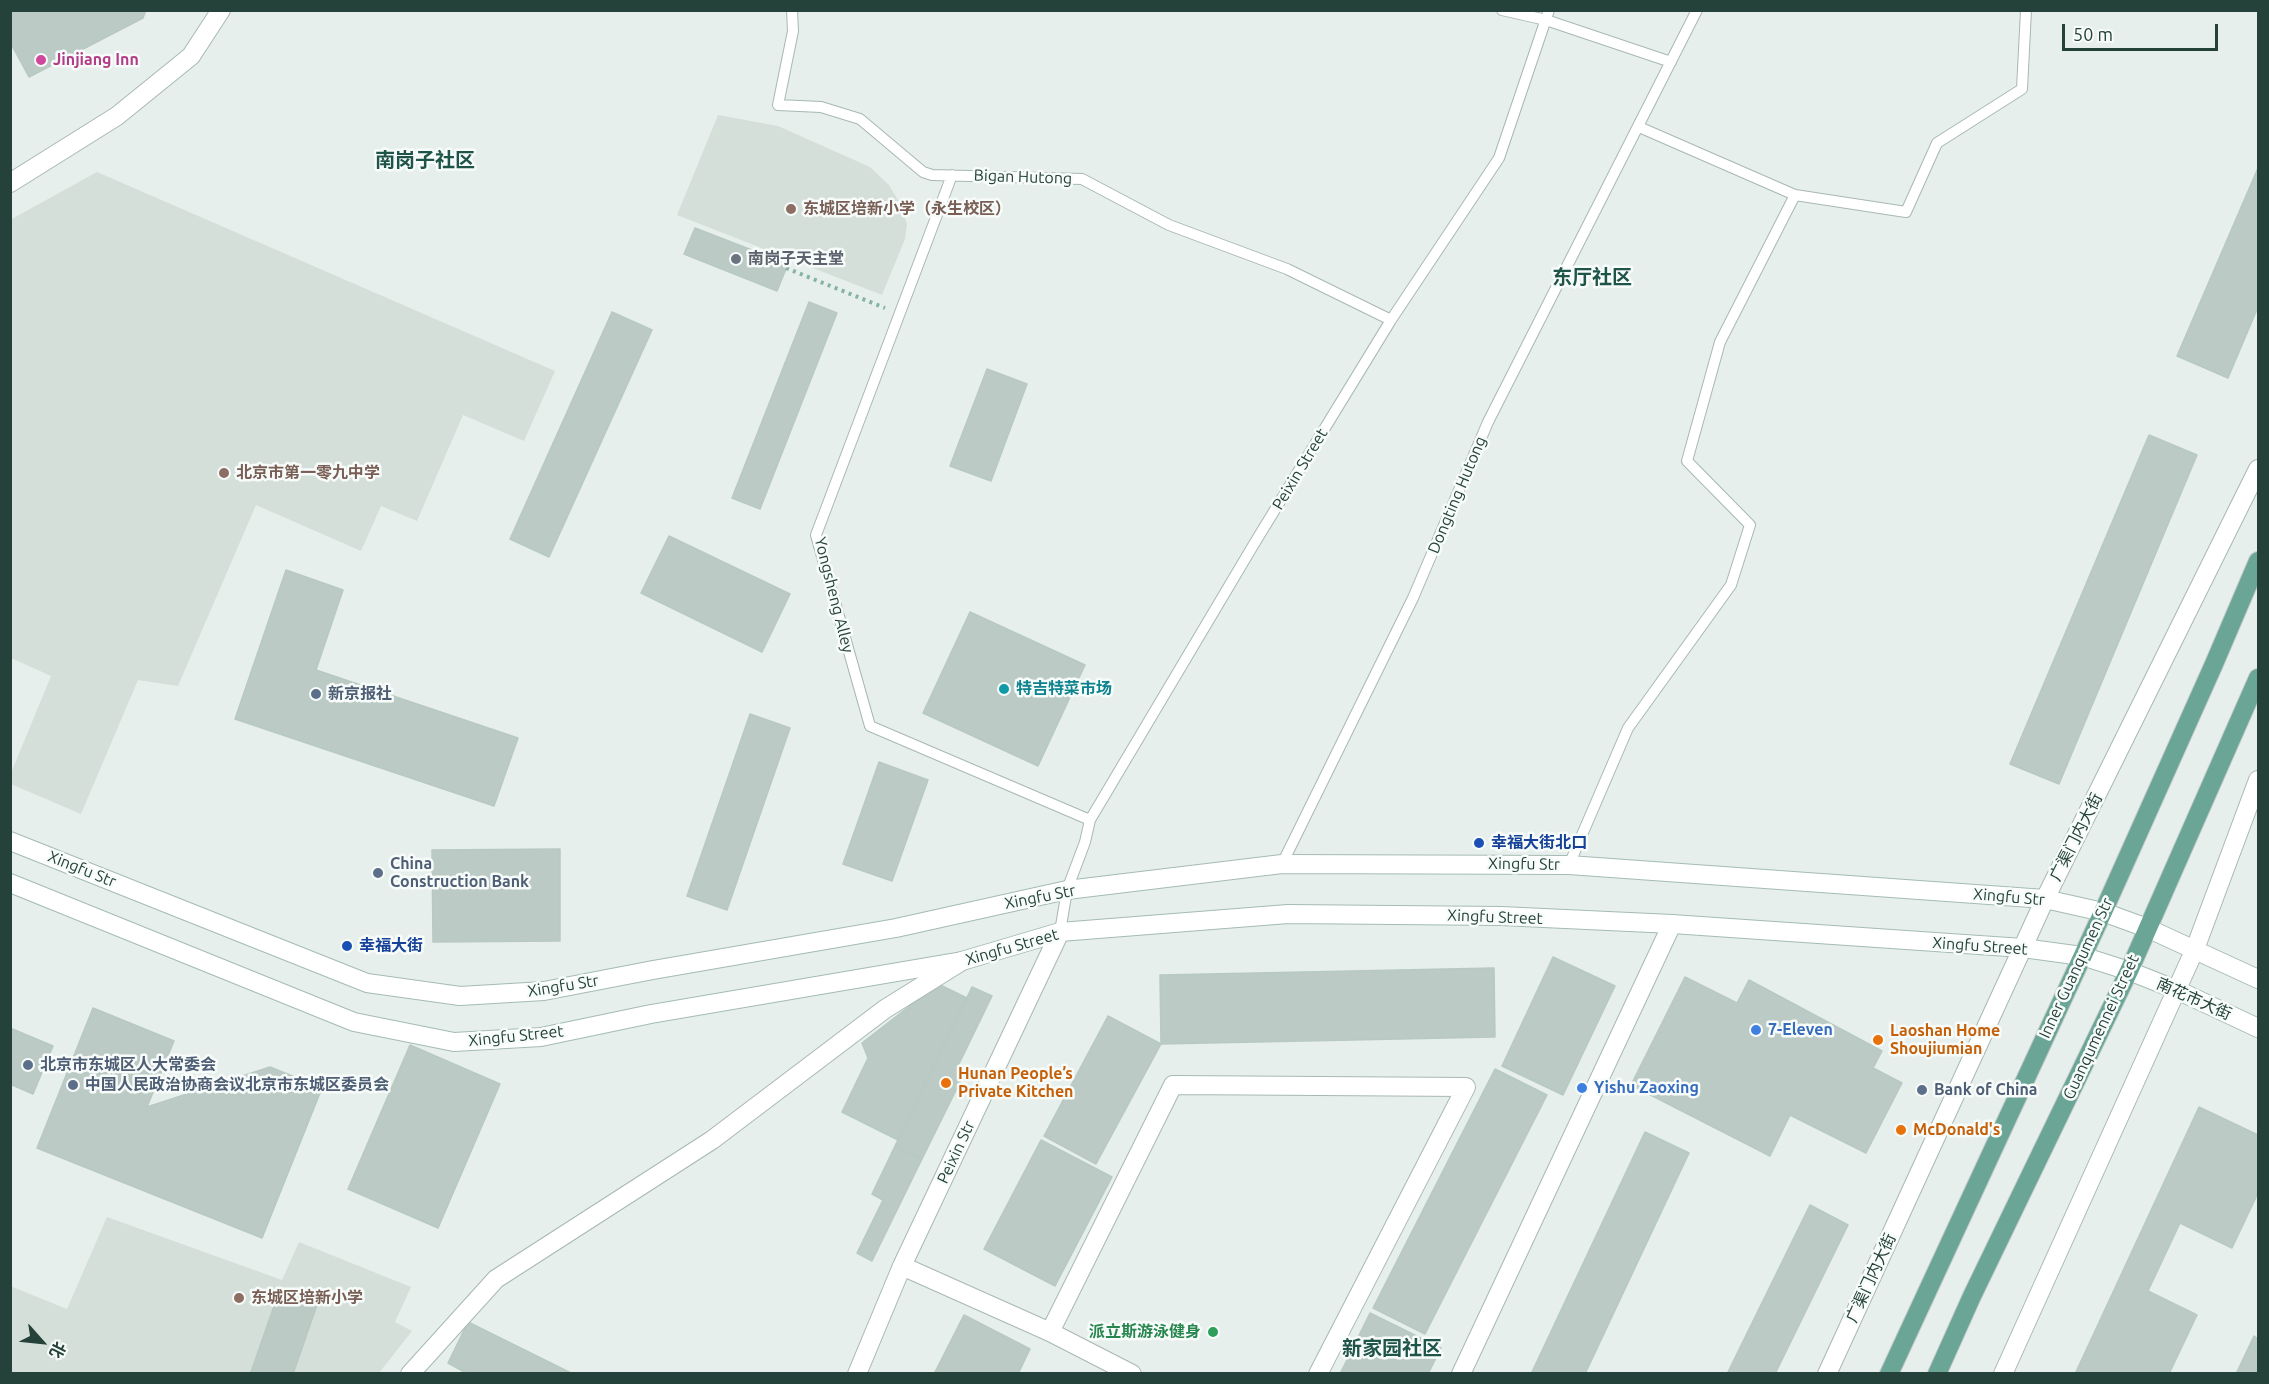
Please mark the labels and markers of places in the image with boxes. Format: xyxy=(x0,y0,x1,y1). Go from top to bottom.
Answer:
place label: Jinjiang Inn xyxy=(53,50,139,70)
marker: Jinjiang Inn xyxy=(34,53,48,67)
place label: 东城区培新小学（永生校区） xyxy=(803,199,1011,219)
marker: 东城区培新小学（永生校区） xyxy=(784,202,798,216)
place label: 南岗子天主堂 xyxy=(748,249,844,269)
marker: 南岗子天主堂 xyxy=(729,252,743,266)
place label: 北京市第一零九中学 xyxy=(236,463,380,483)
marker: 北京市第一零九中学 xyxy=(217,466,231,480)
place label: 特吉特菜市场 xyxy=(1016,679,1112,699)
marker: 特吉特菜市场 xyxy=(997,682,1011,696)
place label: 新京报社 xyxy=(328,684,392,704)
marker: 新京报社 xyxy=(309,687,323,701)
place label: 幸福大街北口 xyxy=(1491,833,1587,853)
marker: 幸福大街北口 xyxy=(1472,836,1486,850)
place label: China Construction Bank xyxy=(390,854,529,892)
marker: China Construction Bank xyxy=(371,866,385,880)
place label: 幸福大街 xyxy=(359,936,423,956)
marker: 幸福大街 xyxy=(340,939,354,953)
place label: 7-Eleven xyxy=(1768,1020,1833,1040)
place label: Laoshan Home Shoujiumian xyxy=(1890,1021,2000,1059)
marker: 7-Eleven xyxy=(1749,1023,1763,1037)
marker: Laoshan Home Shoujiumian xyxy=(1871,1033,1885,1047)
place label: 北京市东城区人大常委会 xyxy=(40,1055,216,1075)
marker: 北京市东城区人大常委会 xyxy=(21,1058,35,1072)
place label: Hunan People’s Private Kitchen xyxy=(958,1064,1073,1102)
place label: 中国人民政治协商会议北京市东城区委员会 xyxy=(85,1075,389,1095)
marker: Hunan People’s Private Kitchen xyxy=(939,1076,953,1090)
marker: 中国人民政治协商会议北京市东城区委员会 xyxy=(66,1078,80,1092)
place label: Yishu Zaoxing xyxy=(1594,1078,1699,1098)
place label: Bank of China xyxy=(1934,1080,2038,1100)
marker: Yishu Zaoxing xyxy=(1575,1081,1589,1095)
marker: Bank of China xyxy=(1915,1083,1929,1097)
place label: McDonald's xyxy=(1913,1120,2000,1140)
marker: McDonald's xyxy=(1894,1123,1908,1137)
place label: 东城区培新小学 xyxy=(251,1288,363,1308)
marker: 东城区培新小学 xyxy=(232,1291,246,1305)
place label: 派立斯游泳健身 xyxy=(1089,1322,1201,1342)
marker: 派立斯游泳健身 xyxy=(1206,1325,1220,1339)

